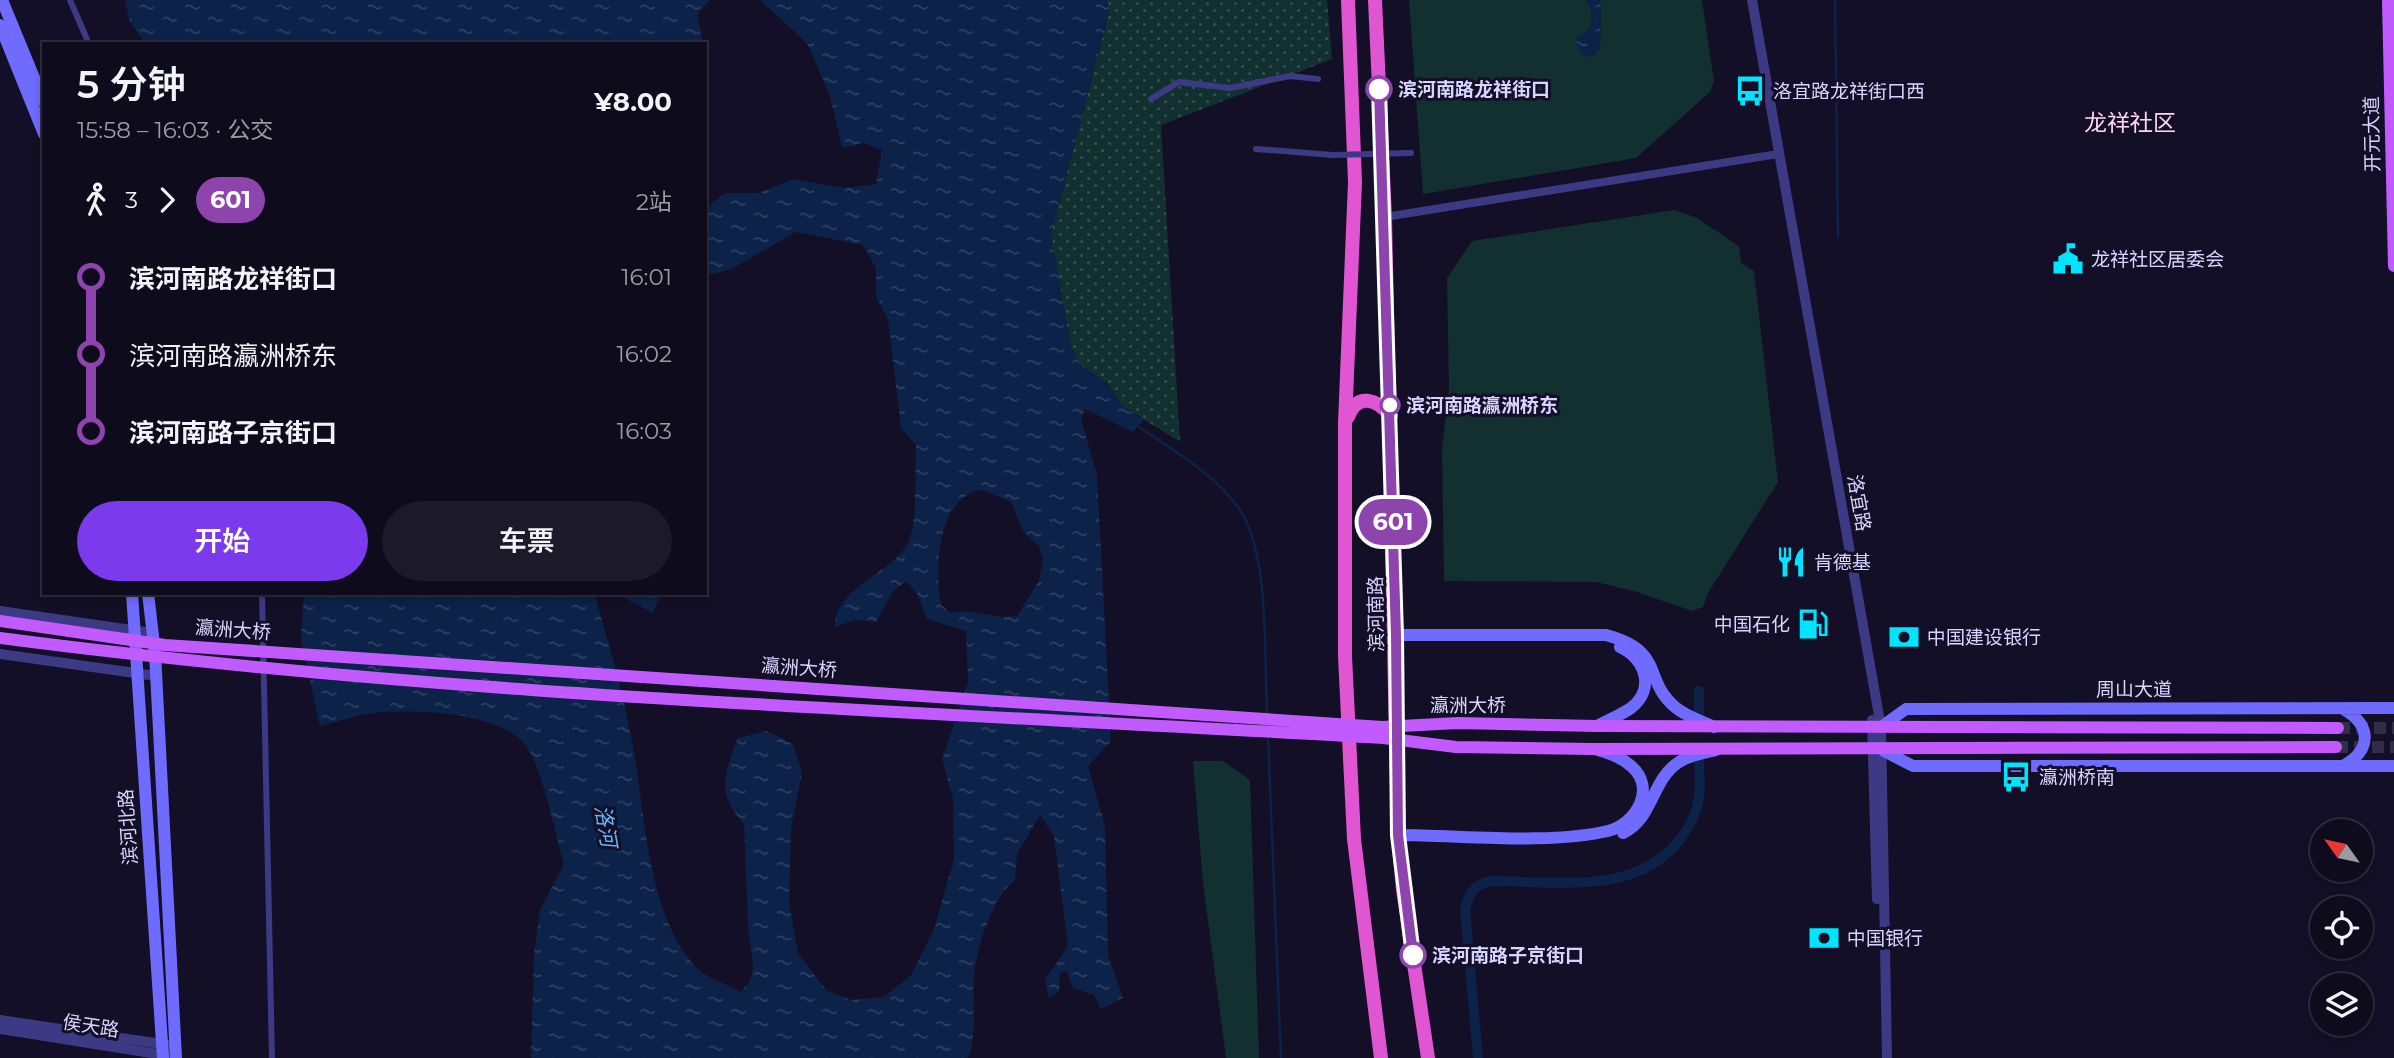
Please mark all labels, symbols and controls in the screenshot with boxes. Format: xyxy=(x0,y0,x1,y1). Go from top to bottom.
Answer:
text: 5 分钟 xyxy=(77,61,186,108)
bus stop icon: 洛宜路龙祥街口西 xyxy=(1733,74,1767,108)
marker: 滨河南路龙祥街口 xyxy=(1366,76,1392,102)
place label: 滨河南路龙祥街口 xyxy=(1398,78,1550,101)
place label: 洛宜路龙祥街口西 xyxy=(1773,80,1925,103)
text: ¥8.00 xyxy=(594,86,672,118)
street label: 开元大道 xyxy=(2360,96,2384,172)
district label: 龙祥社区 xyxy=(2084,109,2176,137)
text: 15:58 – 16:03 · 公交 xyxy=(77,116,273,144)
icon: walk xyxy=(77,181,115,219)
icon: forward xyxy=(148,181,186,219)
text: 601 xyxy=(210,185,251,214)
text: 3 xyxy=(125,186,138,214)
text: 2站 xyxy=(636,188,672,216)
public building icon: 龙祥社区居委会 xyxy=(2051,242,2085,276)
place label: 龙祥社区居委会 xyxy=(2091,248,2224,271)
text: 滨河南路龙祥街口 xyxy=(129,263,337,295)
text: 16:01 xyxy=(621,263,672,291)
text: 滨河南路瀛洲桥东 xyxy=(129,340,337,372)
text: 16:02 xyxy=(617,340,672,368)
place label: 滨河南路瀛洲桥东 xyxy=(1406,394,1558,417)
marker: 滨河南路瀛洲桥东 xyxy=(1380,395,1400,415)
text: 滨河南路子京街口 xyxy=(129,417,337,449)
text: 16:03 xyxy=(617,417,672,445)
street label: 洛宜路 xyxy=(1843,473,1875,533)
line badge: 601 xyxy=(1353,499,1433,545)
button: 开始 xyxy=(77,501,368,581)
button: 车票 xyxy=(382,501,672,581)
text: 601 xyxy=(1373,507,1413,536)
restaurant icon: 肯德基 xyxy=(1774,545,1808,579)
place label: 肯德基 xyxy=(1814,551,1871,574)
street label: 滨河南路 xyxy=(1364,576,1388,652)
fuel station icon: 中国石化 xyxy=(1796,607,1830,641)
place label: 中国石化 xyxy=(1714,613,1790,636)
street label: 瀛洲大桥 xyxy=(194,616,272,644)
bank icon: 中国建设银行 xyxy=(1887,620,1921,654)
place label: 中国建设银行 xyxy=(1927,626,2041,649)
street label: 瀛洲大桥 xyxy=(760,654,838,682)
street label: 周山大道 xyxy=(2096,678,2172,701)
street label: 瀛洲大桥 xyxy=(1430,694,1506,717)
bus stop icon: 瀛洲桥南 xyxy=(1999,760,2033,794)
place label: 瀛洲桥南 xyxy=(2039,766,2115,789)
street label: 滨河北路 xyxy=(114,788,142,866)
water label: 洛河 xyxy=(590,803,623,853)
north arrow xyxy=(2310,819,2373,882)
map controls xyxy=(2310,819,2373,1036)
button: locate xyxy=(2310,896,2373,959)
bank icon: 中国银行 xyxy=(1807,921,1841,955)
place label: 中国银行 xyxy=(1847,927,1923,950)
marker: 滨河南路子京街口 xyxy=(1400,942,1426,968)
place label: 滨河南路子京街口 xyxy=(1432,944,1584,967)
button: layers xyxy=(2310,973,2373,1036)
street label: 侯天路 xyxy=(61,1010,121,1042)

